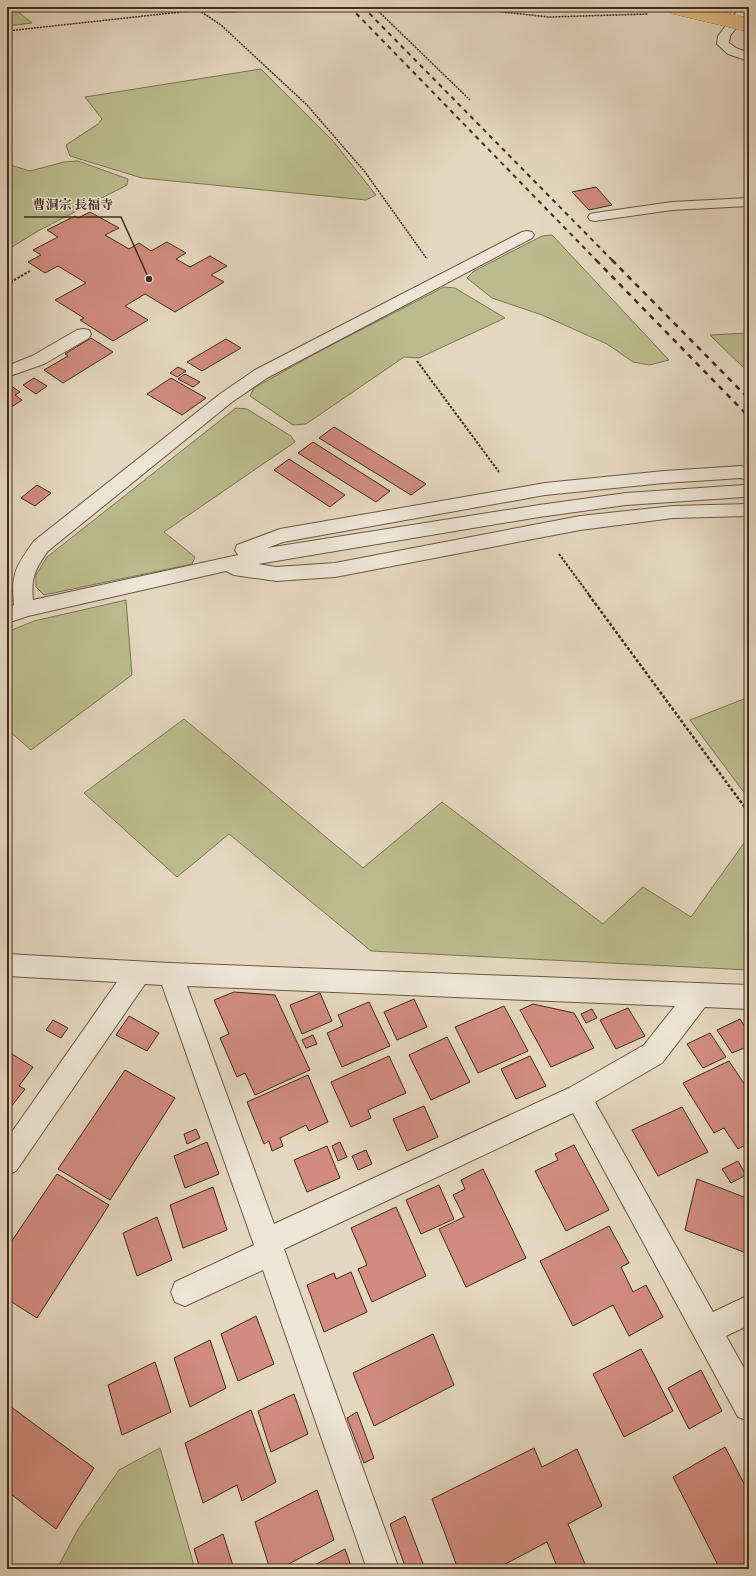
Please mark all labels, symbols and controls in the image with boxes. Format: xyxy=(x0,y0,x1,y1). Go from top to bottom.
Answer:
callout: 曹洞宗 長福寺 xyxy=(24,192,121,217)
text: 曹洞宗 長福寺 xyxy=(33,197,113,215)

